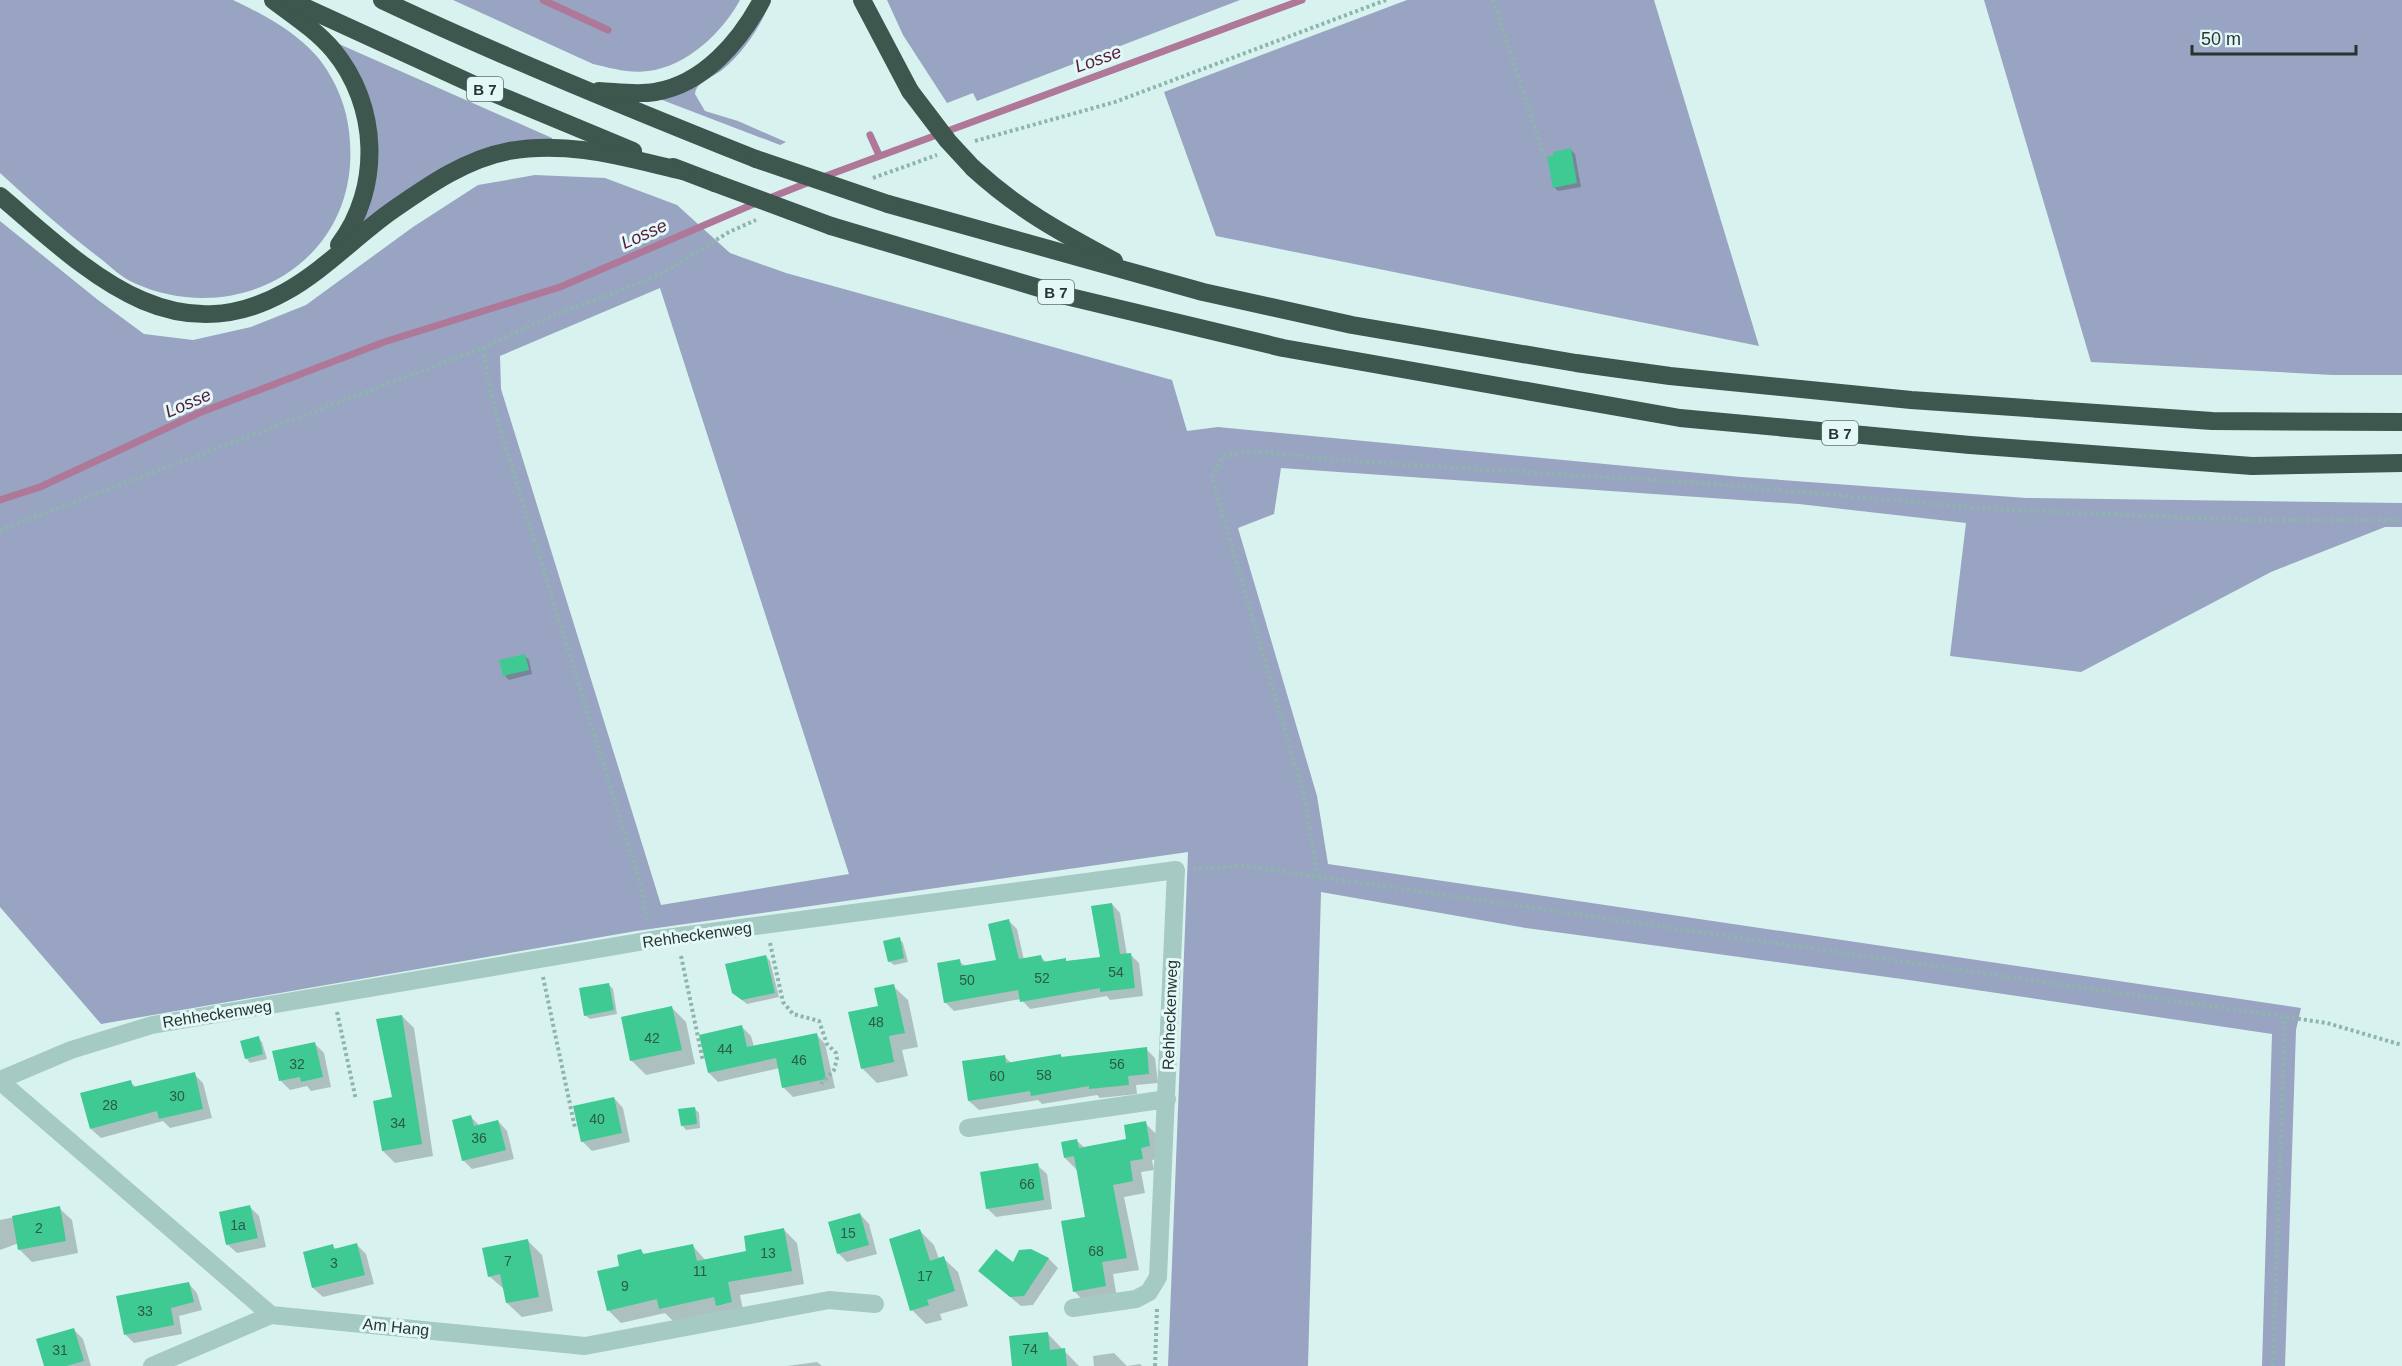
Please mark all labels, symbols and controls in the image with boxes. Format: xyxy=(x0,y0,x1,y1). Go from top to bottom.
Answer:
scale bar xyxy=(2192,18,2356,56)
text: 50 m xyxy=(2201,29,2241,49)
water label: Losse xyxy=(1072,41,1124,77)
road number: B 7 xyxy=(467,77,503,101)
water label: Losse xyxy=(618,215,670,253)
road number: B 7 xyxy=(1038,280,1074,304)
water label: Losse xyxy=(162,384,214,422)
road number: B 7 xyxy=(1822,421,1858,445)
street label: Rehheckenweg xyxy=(641,919,753,951)
street label: Rehheckenweg xyxy=(1160,960,1180,1070)
house number: 54 xyxy=(1108,964,1124,980)
house number: 52 xyxy=(1034,970,1050,986)
house number: 50 xyxy=(959,972,975,988)
street label: Rehheckenweg xyxy=(161,997,273,1031)
house number: 48 xyxy=(868,1014,884,1030)
house number: 42 xyxy=(644,1030,660,1046)
house number: 44 xyxy=(717,1041,733,1057)
house number: 46 xyxy=(791,1052,807,1068)
house number: 32 xyxy=(289,1056,305,1072)
house number: 56 xyxy=(1109,1056,1125,1072)
house number: 58 xyxy=(1036,1067,1052,1083)
house number: 60 xyxy=(989,1068,1005,1084)
house number: 30 xyxy=(169,1088,185,1104)
house number: 28 xyxy=(102,1097,118,1113)
house number: 40 xyxy=(589,1111,605,1127)
house number: 34 xyxy=(390,1115,406,1131)
house number: 36 xyxy=(471,1130,487,1146)
house number: 66 xyxy=(1019,1176,1035,1192)
house number: 1a xyxy=(230,1217,246,1233)
house number: 2 xyxy=(35,1220,43,1236)
house number: 15 xyxy=(840,1225,856,1241)
house number: 68 xyxy=(1088,1243,1104,1259)
house number: 13 xyxy=(760,1245,776,1261)
house number: 7 xyxy=(504,1253,512,1269)
house number: 3 xyxy=(330,1255,338,1271)
house number: 11 xyxy=(693,1263,707,1279)
house number: 17 xyxy=(917,1268,933,1284)
house number: 9 xyxy=(621,1278,629,1294)
house number: 33 xyxy=(137,1303,153,1319)
street label: Am Hang xyxy=(362,1315,430,1339)
house number: 74 xyxy=(1022,1341,1038,1357)
house number: 31 xyxy=(52,1342,68,1358)

